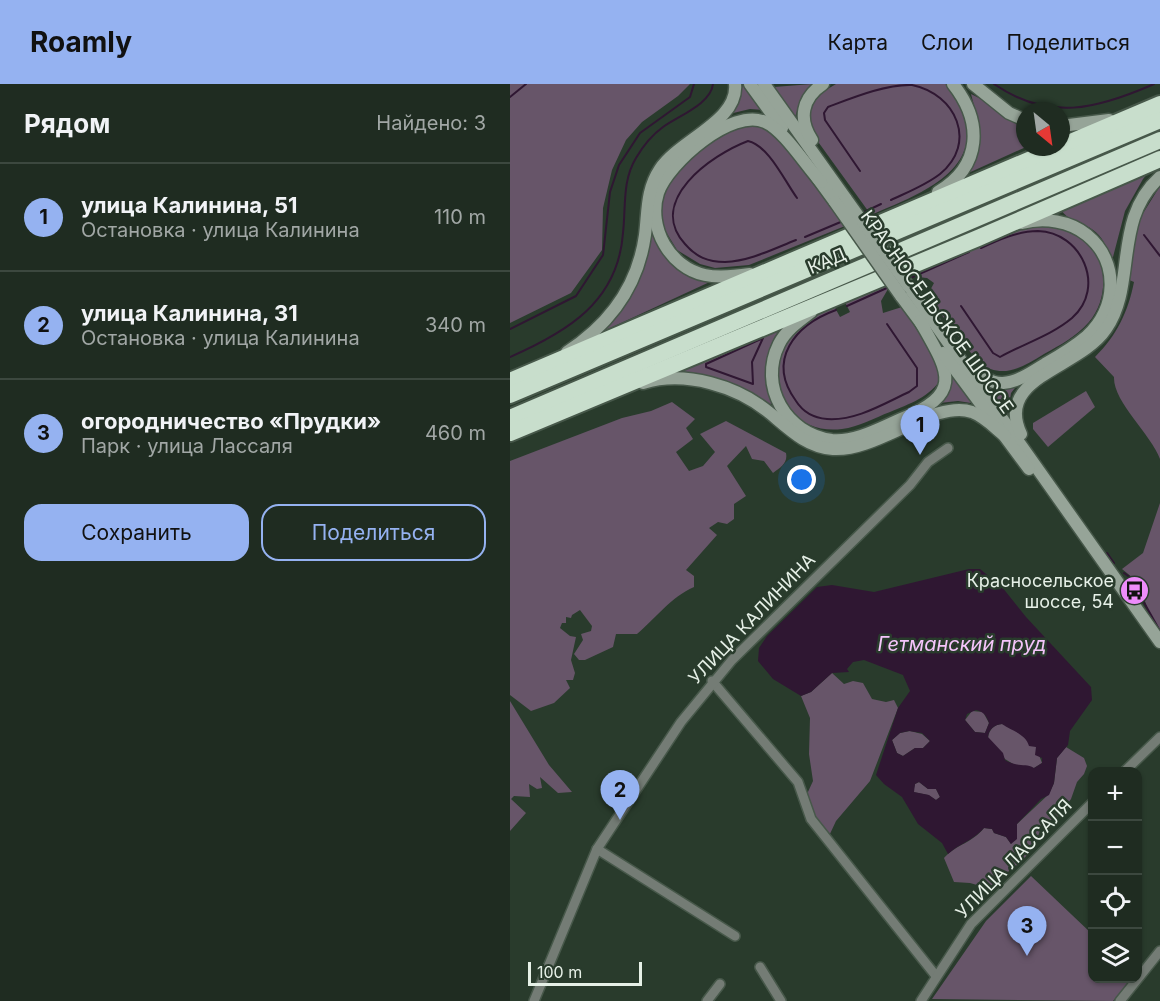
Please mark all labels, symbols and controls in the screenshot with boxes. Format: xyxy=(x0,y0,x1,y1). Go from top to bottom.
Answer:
text: Roamly xyxy=(30,25,132,59)
text: Карта xyxy=(828,30,888,55)
text: Слои xyxy=(921,30,973,55)
text: Поделиться xyxy=(1006,30,1130,55)
north arrow xyxy=(1016,102,1070,156)
text: Рядом xyxy=(24,108,110,139)
text: Найдено: 3 xyxy=(376,111,486,135)
text: улица Калинина, 51 xyxy=(81,192,298,218)
text: 1 xyxy=(39,205,48,229)
text: 110 m xyxy=(434,205,486,229)
street label: КРАСНОСЕЛЬСКОЕ ШОССЕ xyxy=(857,206,1018,417)
text: Остановка · улица Калинина xyxy=(81,218,360,242)
street label: КАД xyxy=(805,243,849,278)
text: улица Калинина, 31 xyxy=(81,300,298,326)
text: 2 xyxy=(37,313,50,337)
text: 340 m xyxy=(425,313,486,337)
text: Остановка · улица Калинина xyxy=(81,326,360,350)
pin: 1 xyxy=(900,406,940,455)
text: огородничество «Прудки» xyxy=(81,408,381,434)
text: 3 xyxy=(37,421,50,445)
text: 460 m xyxy=(425,421,486,445)
text: Парк · улица Лассаля xyxy=(81,434,293,458)
your location xyxy=(787,465,816,494)
button: Сохранить xyxy=(24,504,249,561)
button: Поделиться xyxy=(261,504,486,561)
street label: УЛИЦА КАЛИНИНА xyxy=(684,549,819,688)
place label: Красносельское шоссе, 54 xyxy=(967,570,1114,612)
bus stop icon: Красносельское шоссе, 54 xyxy=(1119,575,1151,607)
water label: Гетманский пруд xyxy=(878,632,1046,656)
map controls xyxy=(1088,767,1142,983)
button: + xyxy=(1088,767,1142,821)
pin: 2 xyxy=(600,770,640,820)
street label: УЛИЦА ЛАССАЛЯ xyxy=(951,795,1076,923)
button: − xyxy=(1088,821,1142,875)
button: locate xyxy=(1088,875,1142,929)
pin: 3 xyxy=(1008,906,1046,956)
button: layers xyxy=(1088,929,1142,983)
scale bar xyxy=(528,959,642,986)
text: 100 m xyxy=(537,962,582,982)

